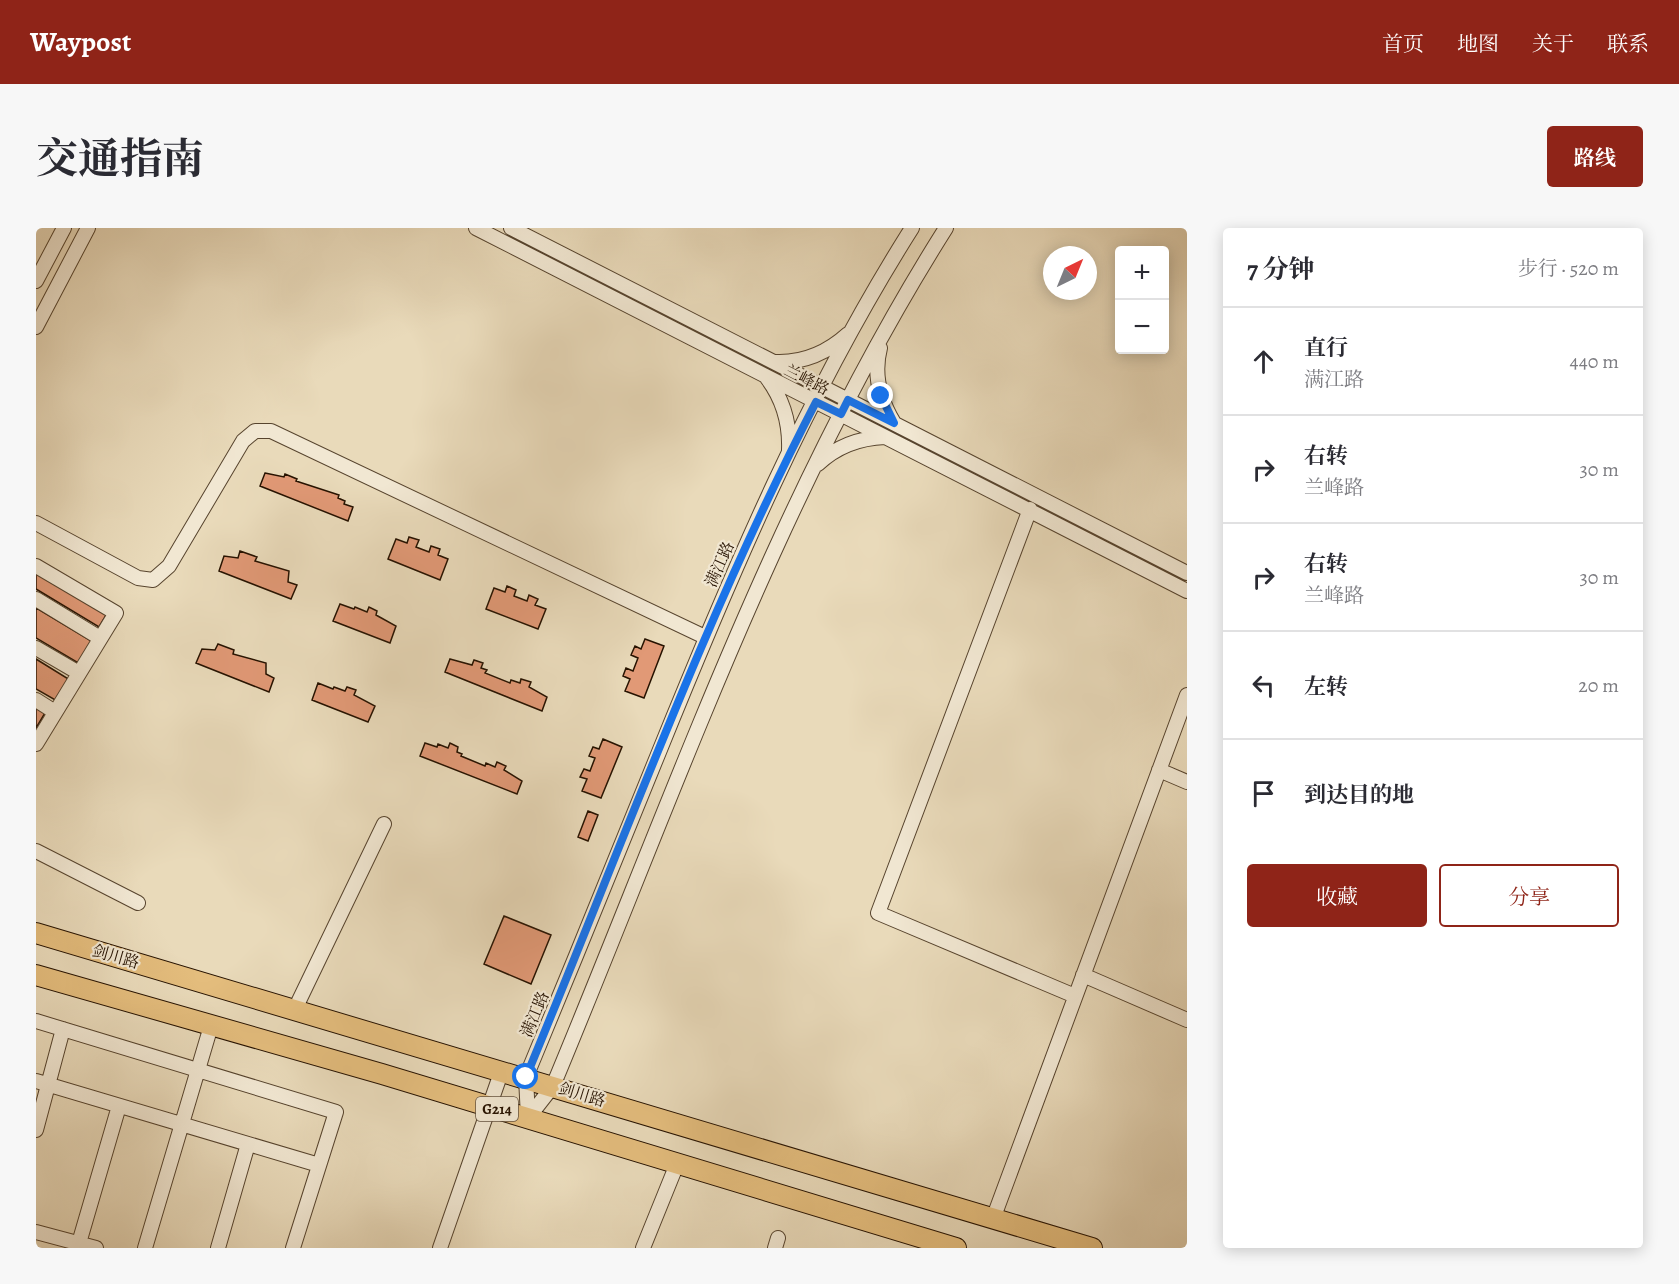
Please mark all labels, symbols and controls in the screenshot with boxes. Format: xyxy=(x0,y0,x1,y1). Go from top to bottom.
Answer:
text: Waypost xyxy=(30,23,131,61)
text: 首页 xyxy=(1382,30,1424,58)
text: 地图 xyxy=(1457,30,1499,58)
text: 关于 xyxy=(1532,30,1574,58)
text: 联系 xyxy=(1607,30,1649,58)
button: 路线 xyxy=(1547,126,1643,187)
text: 交通指南 xyxy=(36,130,204,187)
north arrow xyxy=(1043,246,1097,300)
map controls xyxy=(1115,246,1169,354)
button: + xyxy=(1115,246,1169,300)
text: 7 分钟 xyxy=(1247,252,1315,287)
text: 步行 · 520 m xyxy=(1518,255,1619,282)
button: − xyxy=(1115,300,1169,354)
text: 直行 xyxy=(1304,333,1348,363)
icon: ahead xyxy=(1247,345,1280,378)
text: 440 m xyxy=(1570,348,1619,375)
street label: 兰峰路 xyxy=(780,359,833,401)
text: 满江路 xyxy=(1304,366,1364,393)
route end xyxy=(867,382,893,408)
text: 右转 xyxy=(1304,441,1348,471)
icon: right xyxy=(1247,453,1280,486)
text: 30 m xyxy=(1579,456,1619,483)
text: 兰峰路 xyxy=(1304,474,1364,501)
street label: 满江路 xyxy=(700,538,740,591)
text: 右转 xyxy=(1304,549,1348,579)
icon: right xyxy=(1247,561,1280,594)
text: 30 m xyxy=(1579,564,1619,591)
text: 兰峰路 xyxy=(1304,582,1364,609)
icon: left xyxy=(1247,669,1280,702)
text: 左转 xyxy=(1304,672,1348,702)
text: 20 m xyxy=(1578,672,1619,699)
icon: arrive xyxy=(1247,777,1280,810)
text: 到达目的地 xyxy=(1304,780,1414,810)
button: 收藏 xyxy=(1247,864,1427,927)
button: 分享 xyxy=(1439,864,1619,927)
street label: 剑川路 xyxy=(90,940,142,974)
street label: 满江路 xyxy=(515,988,554,1041)
route start xyxy=(512,1063,538,1089)
street label: 剑川路 xyxy=(556,1077,608,1112)
road number: G214 xyxy=(476,1097,518,1121)

